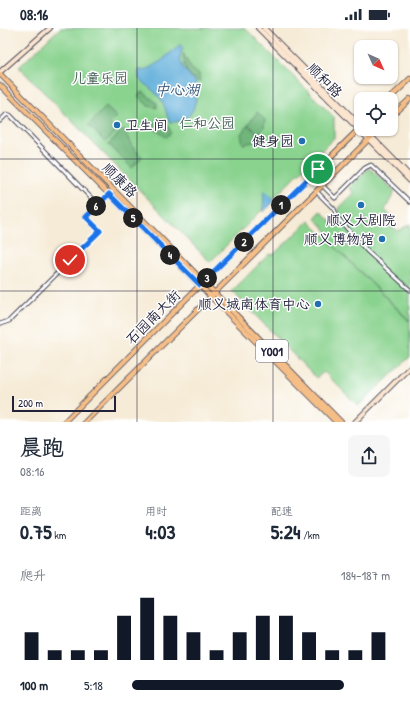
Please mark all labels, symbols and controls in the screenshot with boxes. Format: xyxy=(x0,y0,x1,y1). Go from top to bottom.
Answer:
text: 08:16 xyxy=(20,4,48,25)
north arrow xyxy=(354,40,398,84)
map controls xyxy=(354,40,398,136)
street label: 顺和路 xyxy=(304,58,347,101)
park label: 儿童乐园 xyxy=(72,68,128,87)
water label: 中心湖 xyxy=(154,79,201,100)
button: locate xyxy=(354,92,398,136)
park label: 仁和公园 xyxy=(179,113,235,132)
place label: 卫生间 xyxy=(125,115,167,134)
marker: 卫生间 xyxy=(112,120,122,130)
place label: 健身园 xyxy=(252,131,294,150)
marker: 健身园 xyxy=(297,136,307,146)
pin xyxy=(301,152,335,186)
street label: 顺康路 xyxy=(99,158,142,201)
icon: arrive xyxy=(307,158,329,180)
pin: 1 xyxy=(271,195,291,215)
pin: 6 xyxy=(86,196,106,216)
text: 1 xyxy=(279,198,283,212)
text: 6 xyxy=(94,199,98,213)
marker: 顺义大剧院 xyxy=(356,200,366,210)
pin: 5 xyxy=(123,208,143,228)
place label: 顺义大剧院 xyxy=(326,210,396,229)
text: 5 xyxy=(131,211,135,225)
place label: 顺义博物馆 xyxy=(304,229,374,248)
pin: 2 xyxy=(234,232,254,252)
marker: 顺义博物馆 xyxy=(377,234,387,244)
text: 2 xyxy=(241,235,247,249)
pin xyxy=(53,243,87,277)
pin: 4 xyxy=(160,245,180,265)
text: 4 xyxy=(168,248,172,262)
icon: check xyxy=(59,249,81,271)
pin: 3 xyxy=(197,268,217,288)
text: 3 xyxy=(205,271,209,285)
street label: 石园南大街 xyxy=(121,285,184,348)
place label: 顺义城南体育中心 xyxy=(198,294,310,313)
marker: 顺义城南体育中心 xyxy=(313,299,323,309)
road number: Y001 xyxy=(256,340,288,362)
scale bar xyxy=(12,394,116,413)
text: 200 m xyxy=(18,396,43,410)
text: 晨跑 xyxy=(20,432,64,462)
button: share xyxy=(348,435,390,477)
text: 08:16 xyxy=(20,462,44,480)
text: 距离 xyxy=(20,504,42,518)
text: 用时 xyxy=(145,504,167,518)
text: 配速 xyxy=(271,504,293,518)
text: 0.75 xyxy=(20,518,52,545)
text: 4:03 xyxy=(145,518,175,545)
text: 5:24 xyxy=(271,518,301,545)
text: km xyxy=(52,528,66,542)
text: /km xyxy=(301,528,320,542)
text: 爬升 xyxy=(20,566,46,584)
text: 184–187 m xyxy=(341,566,390,584)
text: 100 m xyxy=(20,676,48,694)
text: 5:18 xyxy=(84,676,103,694)

